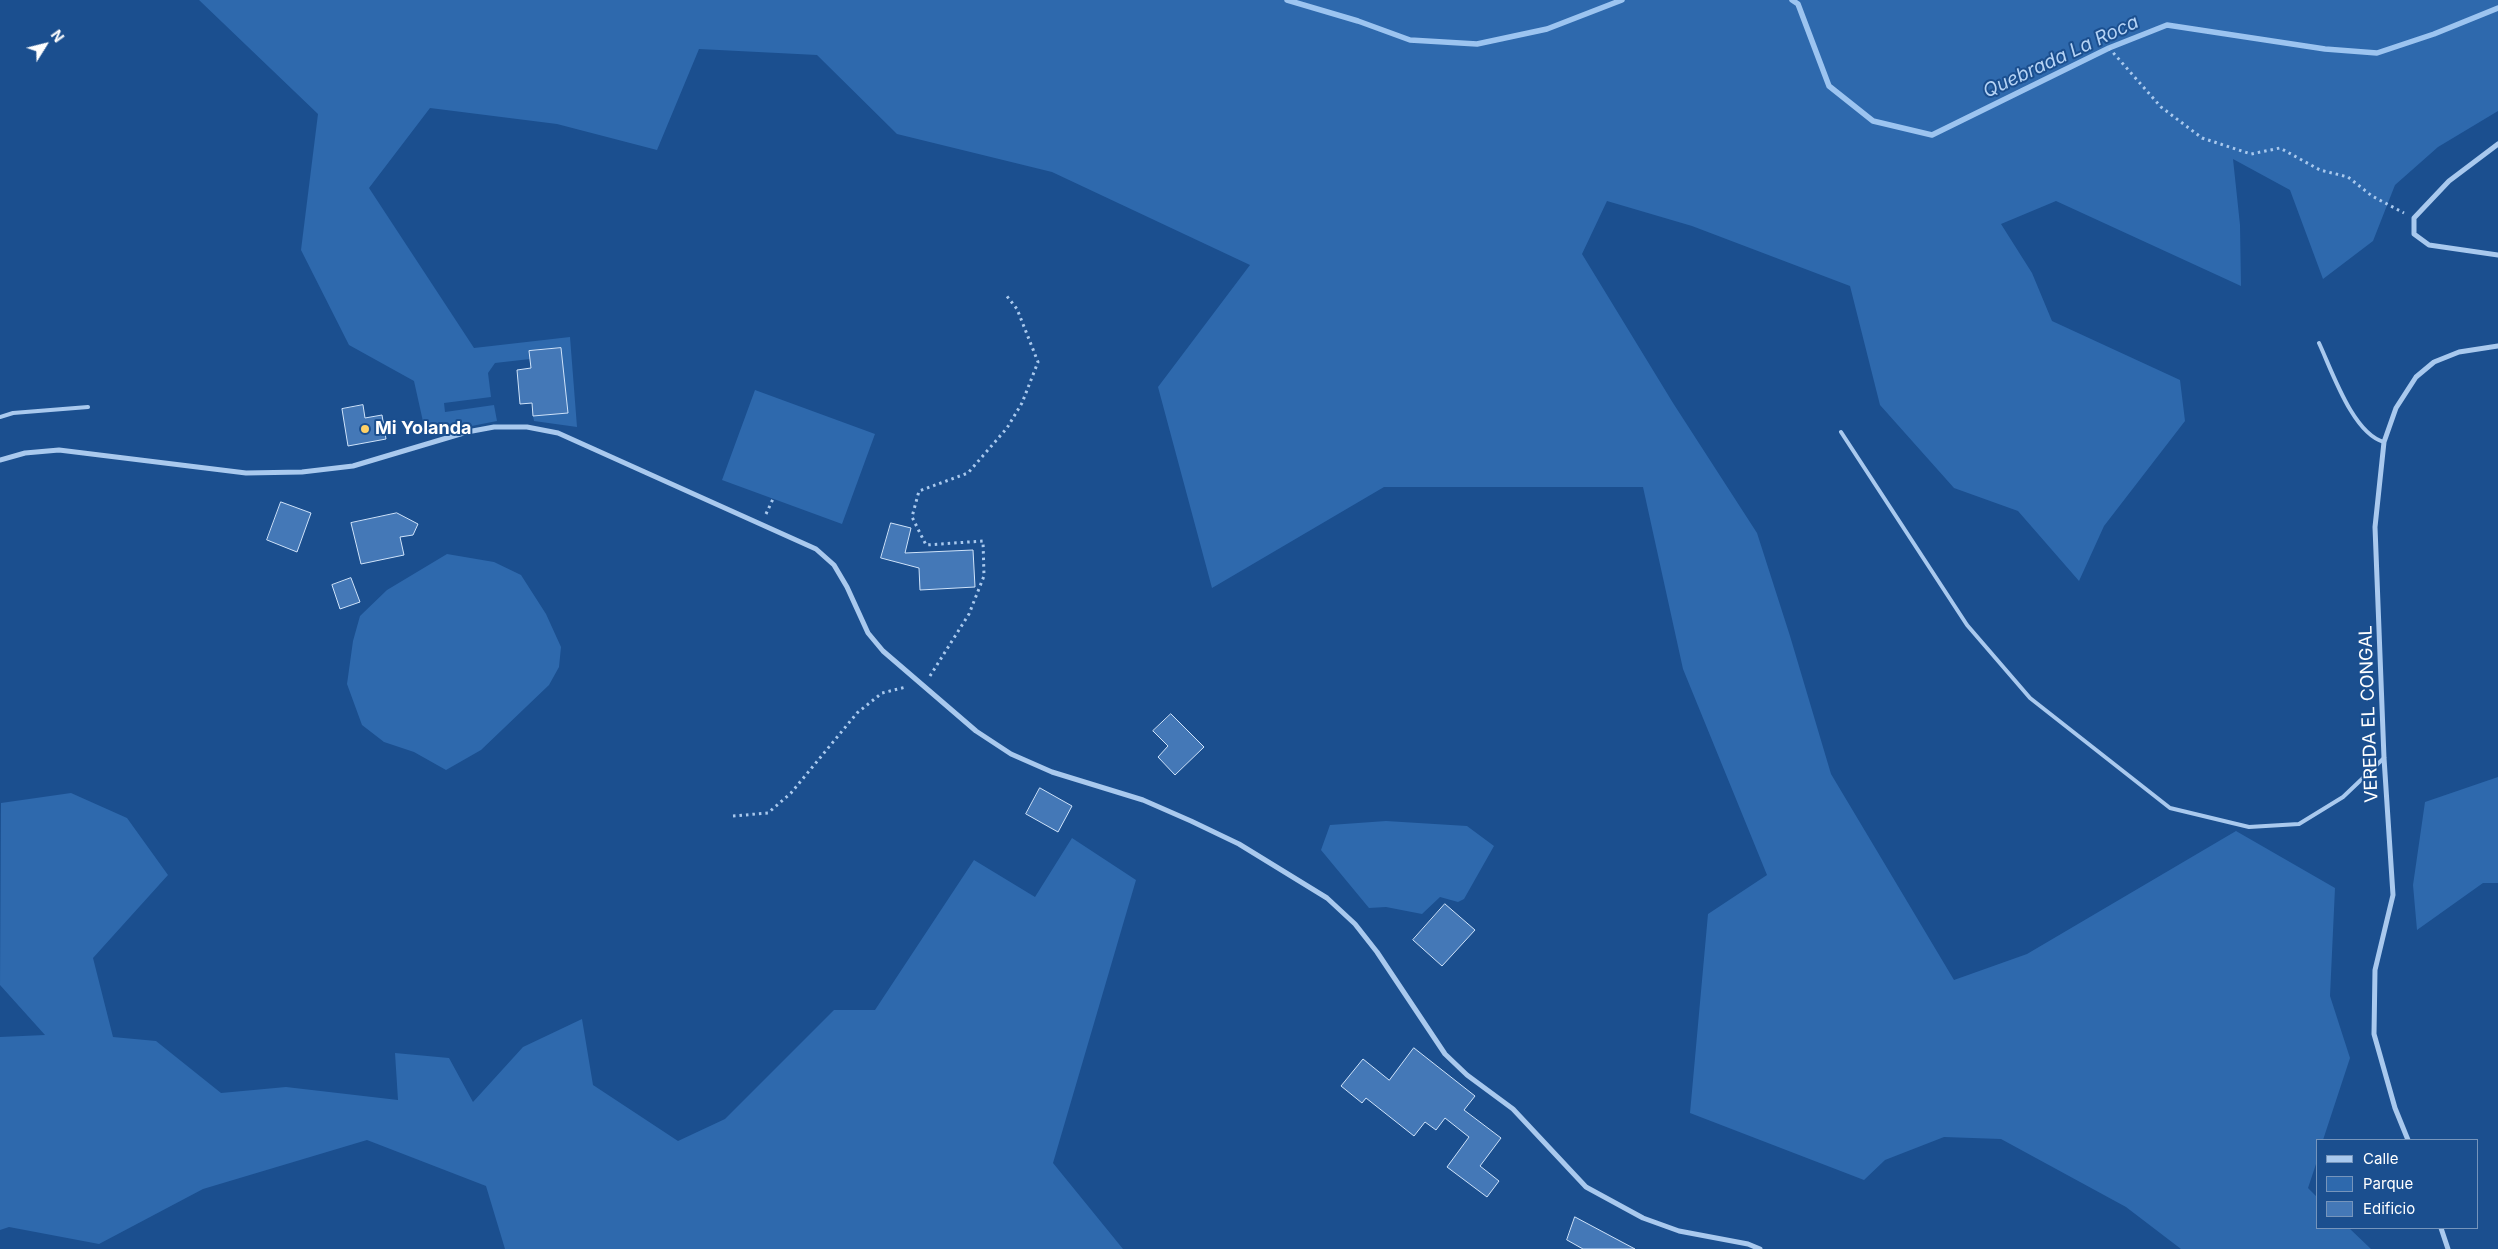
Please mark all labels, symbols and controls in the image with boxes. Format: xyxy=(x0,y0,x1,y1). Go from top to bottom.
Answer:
water label: Quebrada La Roca xyxy=(1980,11,2142,103)
north arrow xyxy=(20,20,70,70)
text: N xyxy=(48,27,68,45)
place label: Mi Yolanda xyxy=(375,418,471,440)
marker: Mi Yolanda xyxy=(359,423,371,435)
street label: VEREDA EL CONGAL xyxy=(2355,625,2383,803)
legend xyxy=(2316,1139,2478,1229)
text: Calle xyxy=(2363,1149,2398,1168)
text: Parque xyxy=(2363,1174,2413,1193)
text: Edificio xyxy=(2363,1199,2415,1218)

